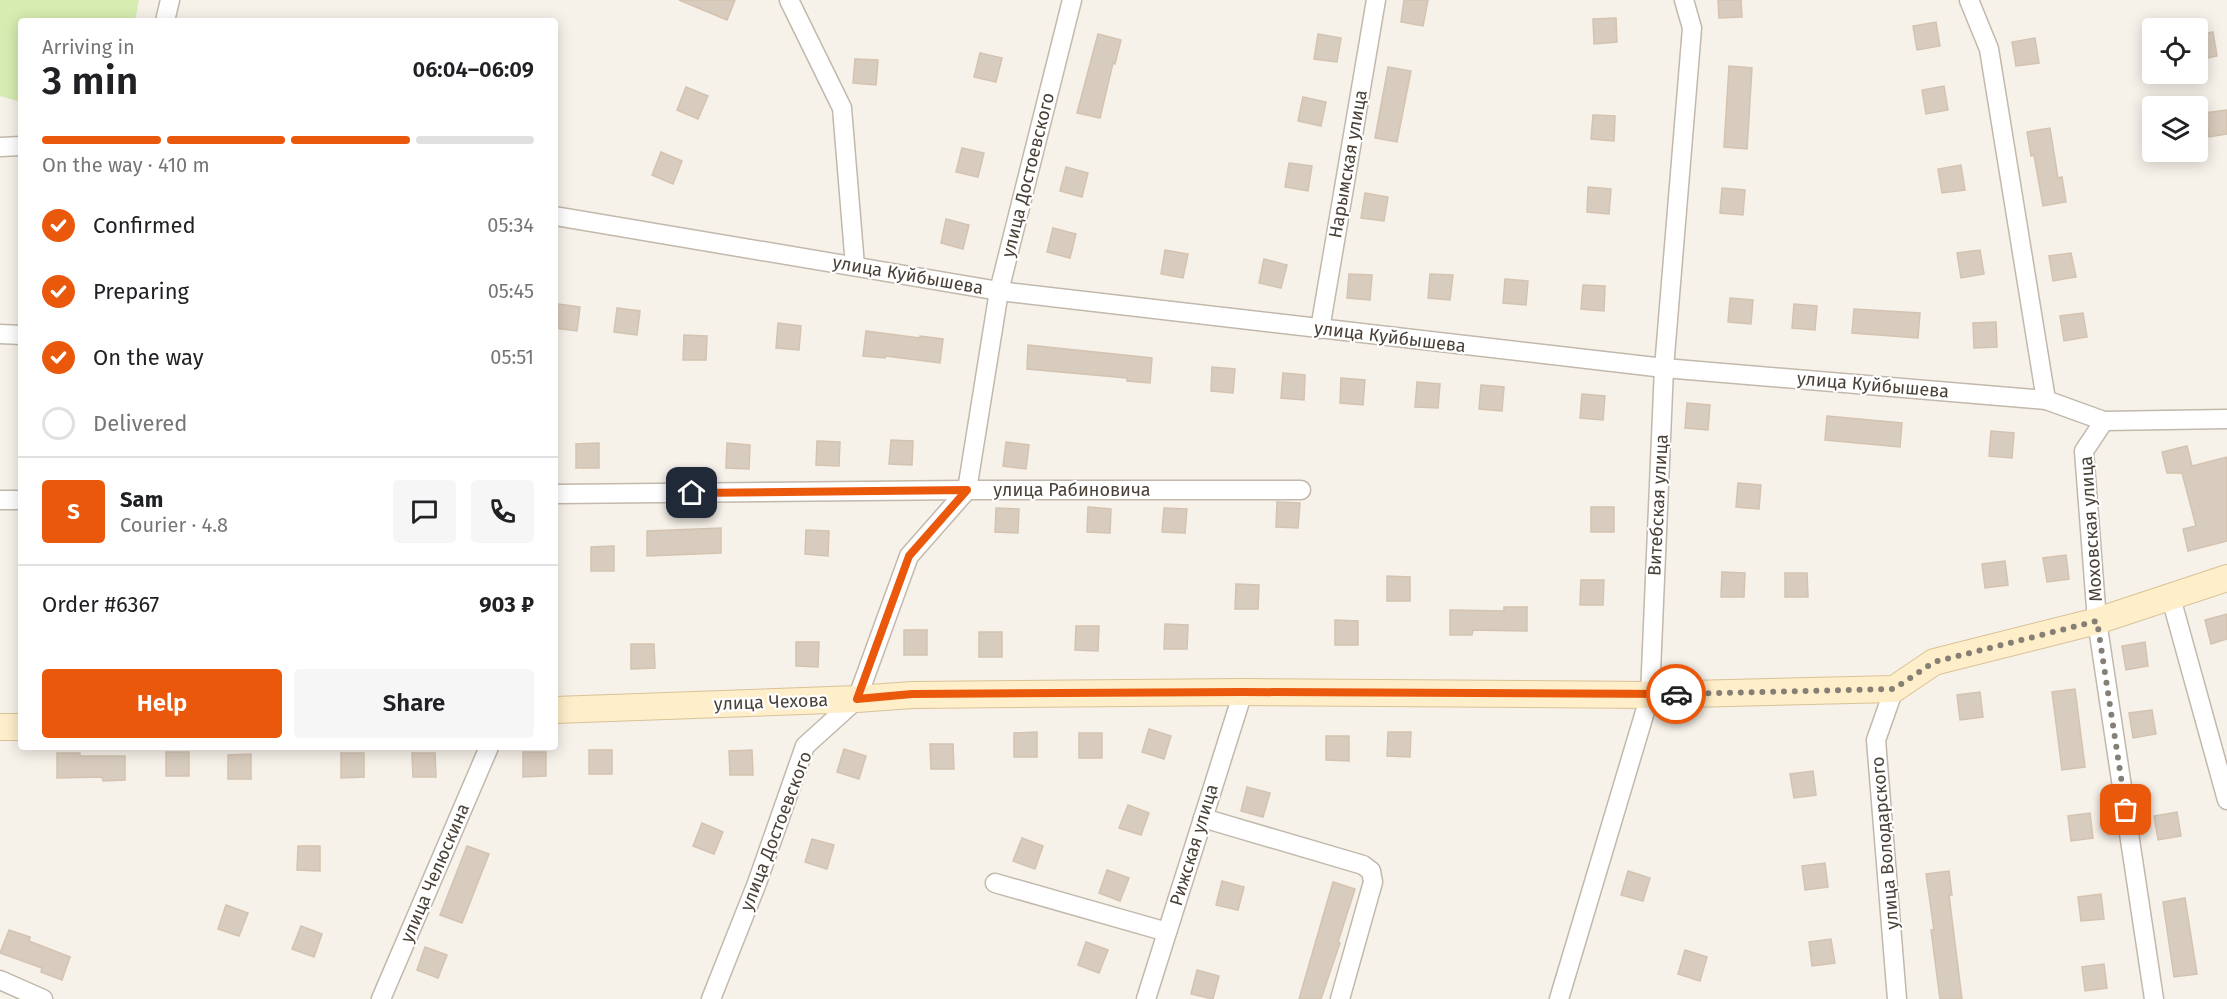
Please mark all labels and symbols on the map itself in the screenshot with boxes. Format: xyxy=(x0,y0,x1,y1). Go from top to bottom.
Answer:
street label: Нарымская улица xyxy=(1324,88,1372,240)
street label: улица Достоевского xyxy=(997,90,1059,260)
street label: улица Куйбышева xyxy=(831,251,985,299)
street label: улица Куйбышева xyxy=(1313,317,1467,357)
street label: улица Куйбышева xyxy=(1796,367,1950,403)
street label: Витебская улица xyxy=(1643,434,1673,576)
street label: Моховская улица xyxy=(2075,455,2107,603)
pin xyxy=(666,467,717,518)
street label: улица Рабиновича xyxy=(993,479,1151,501)
courier xyxy=(1646,664,1706,724)
street label: улица Чехова xyxy=(713,689,829,715)
street label: улица Достоевского xyxy=(735,748,817,914)
street label: улица Володарского xyxy=(1866,756,1904,930)
street label: Рижская улица xyxy=(1165,782,1223,908)
pin xyxy=(2100,784,2151,835)
street label: улица Челюскина xyxy=(396,800,474,946)

